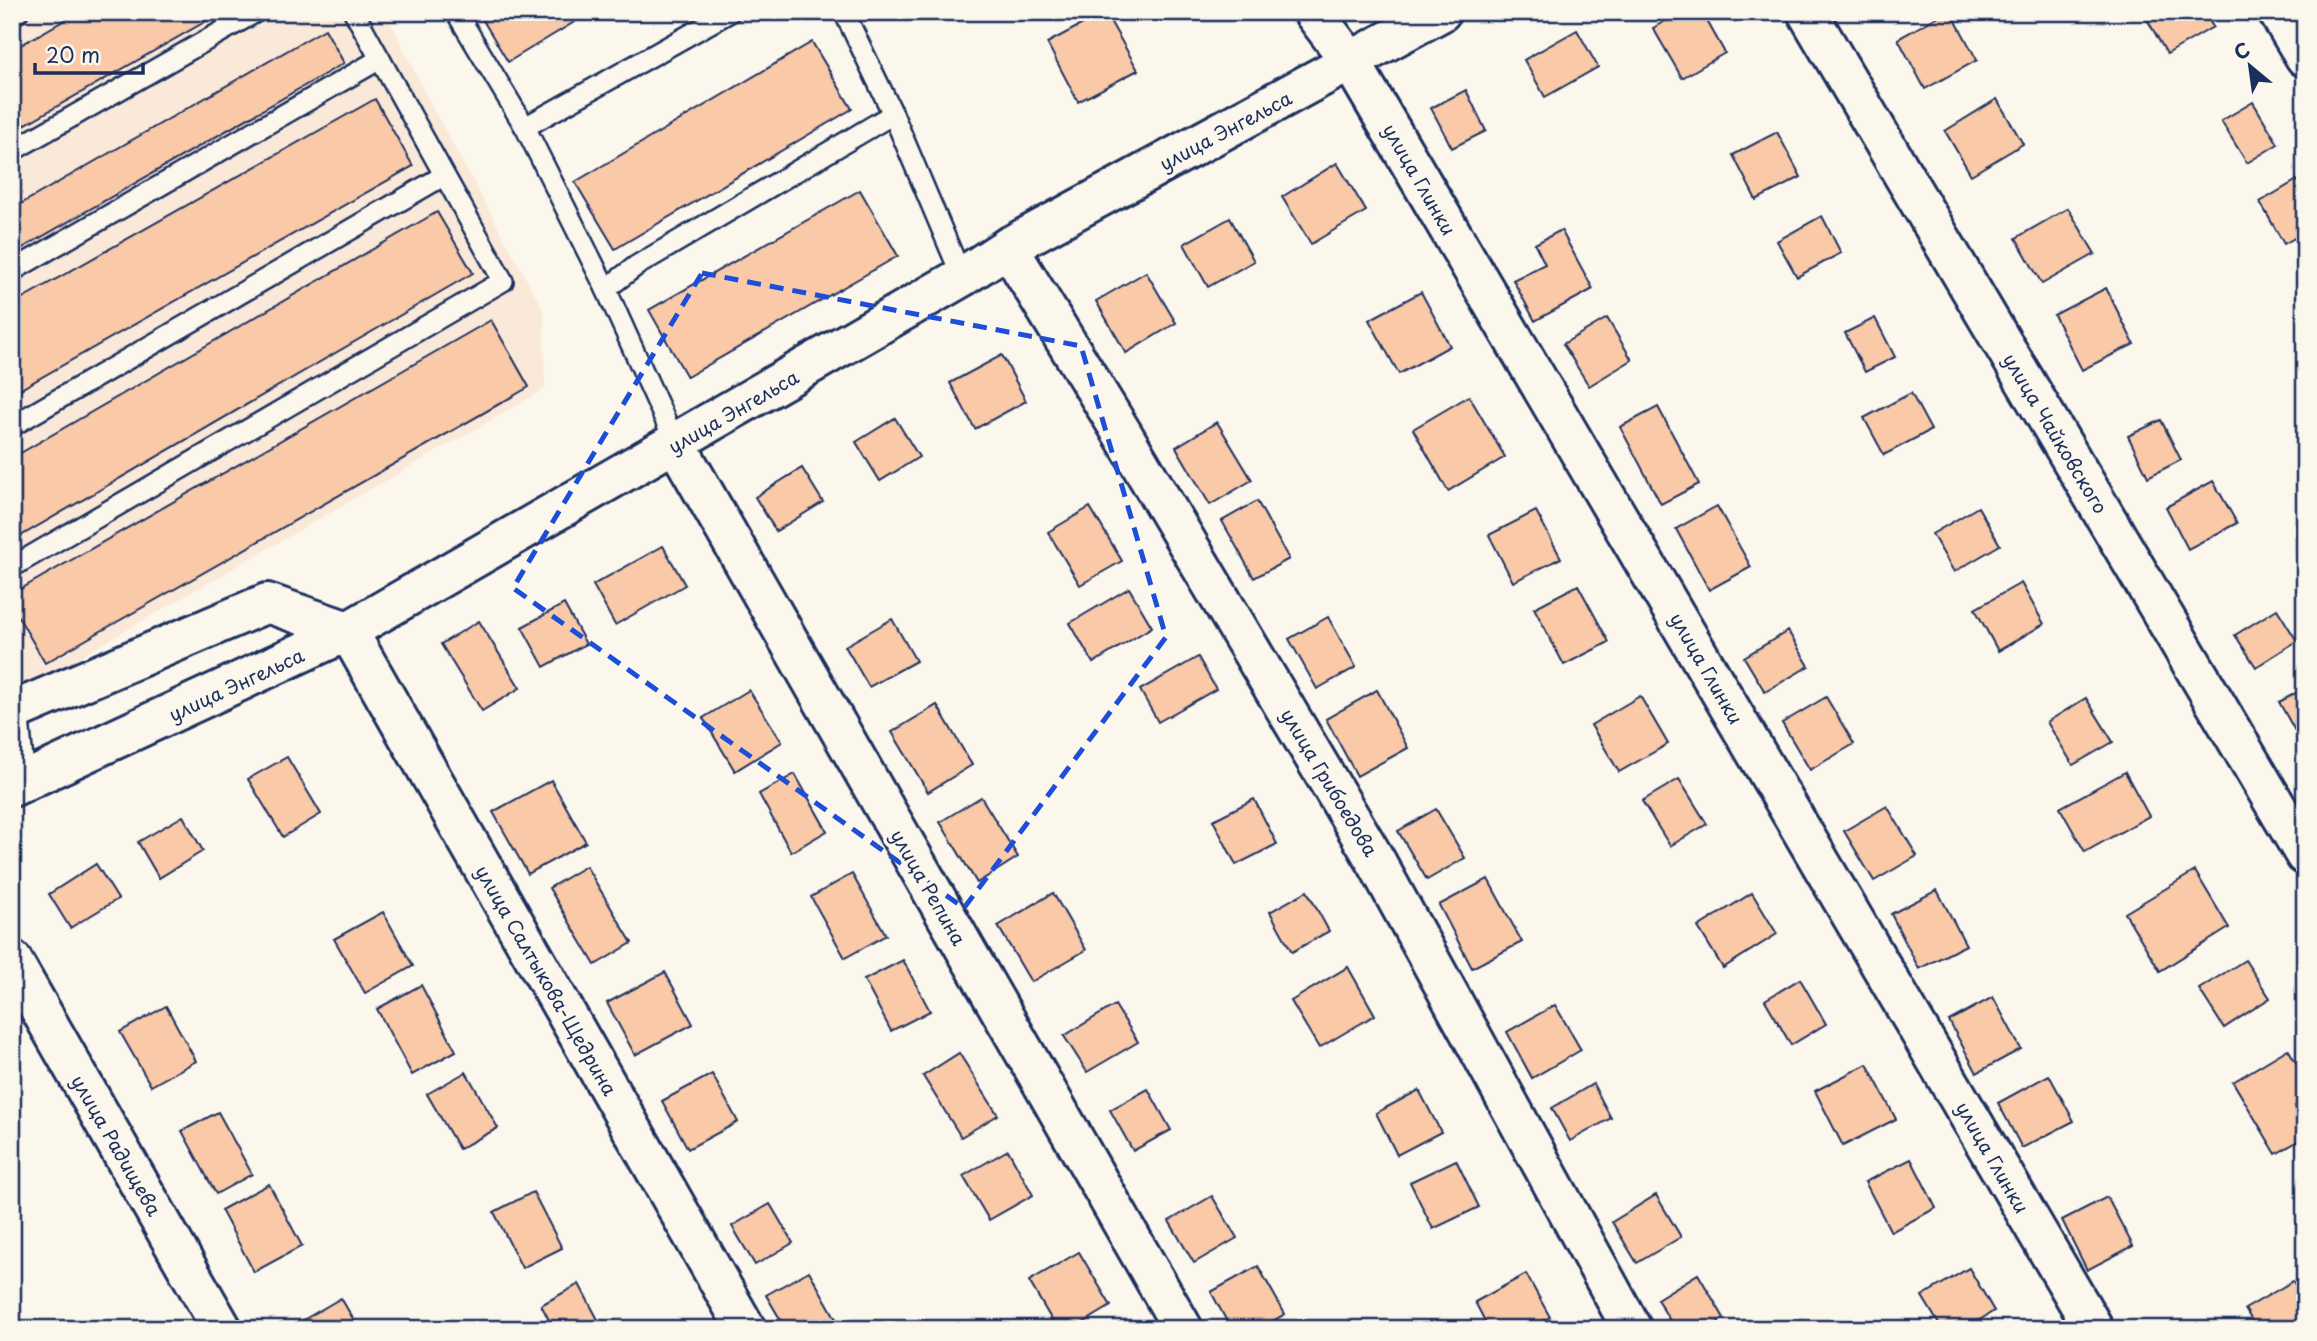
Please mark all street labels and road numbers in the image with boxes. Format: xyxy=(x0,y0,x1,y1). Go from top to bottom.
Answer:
street label: улица Энгельса xyxy=(1154,83,1296,177)
street label: улица Глинки xyxy=(1377,118,1463,240)
street label: улица Чайковского xyxy=(1997,347,2115,519)
street label: улица Энгельса xyxy=(663,362,804,460)
street label: улица Глинки xyxy=(1664,607,1750,729)
street label: улица Энгельса xyxy=(164,640,308,728)
street label: улица Грибоедова xyxy=(1275,703,1385,861)
street label: улица Репина xyxy=(884,824,974,950)
street label: улица Салтыкова-Щедрина xyxy=(469,860,625,1100)
street label: улица Радищева xyxy=(65,1069,169,1221)
street label: улица Глинки xyxy=(1950,1096,2036,1218)

